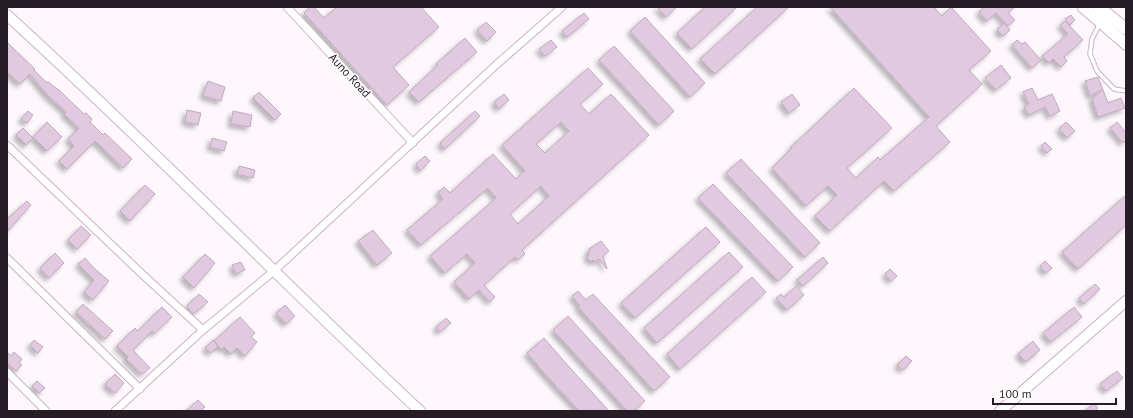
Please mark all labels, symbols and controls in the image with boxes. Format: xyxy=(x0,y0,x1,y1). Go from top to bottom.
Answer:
street label: Auno Road xyxy=(326,50,374,100)
scale bar xyxy=(993,380,1116,406)
text: 100 m xyxy=(999,386,1032,401)

